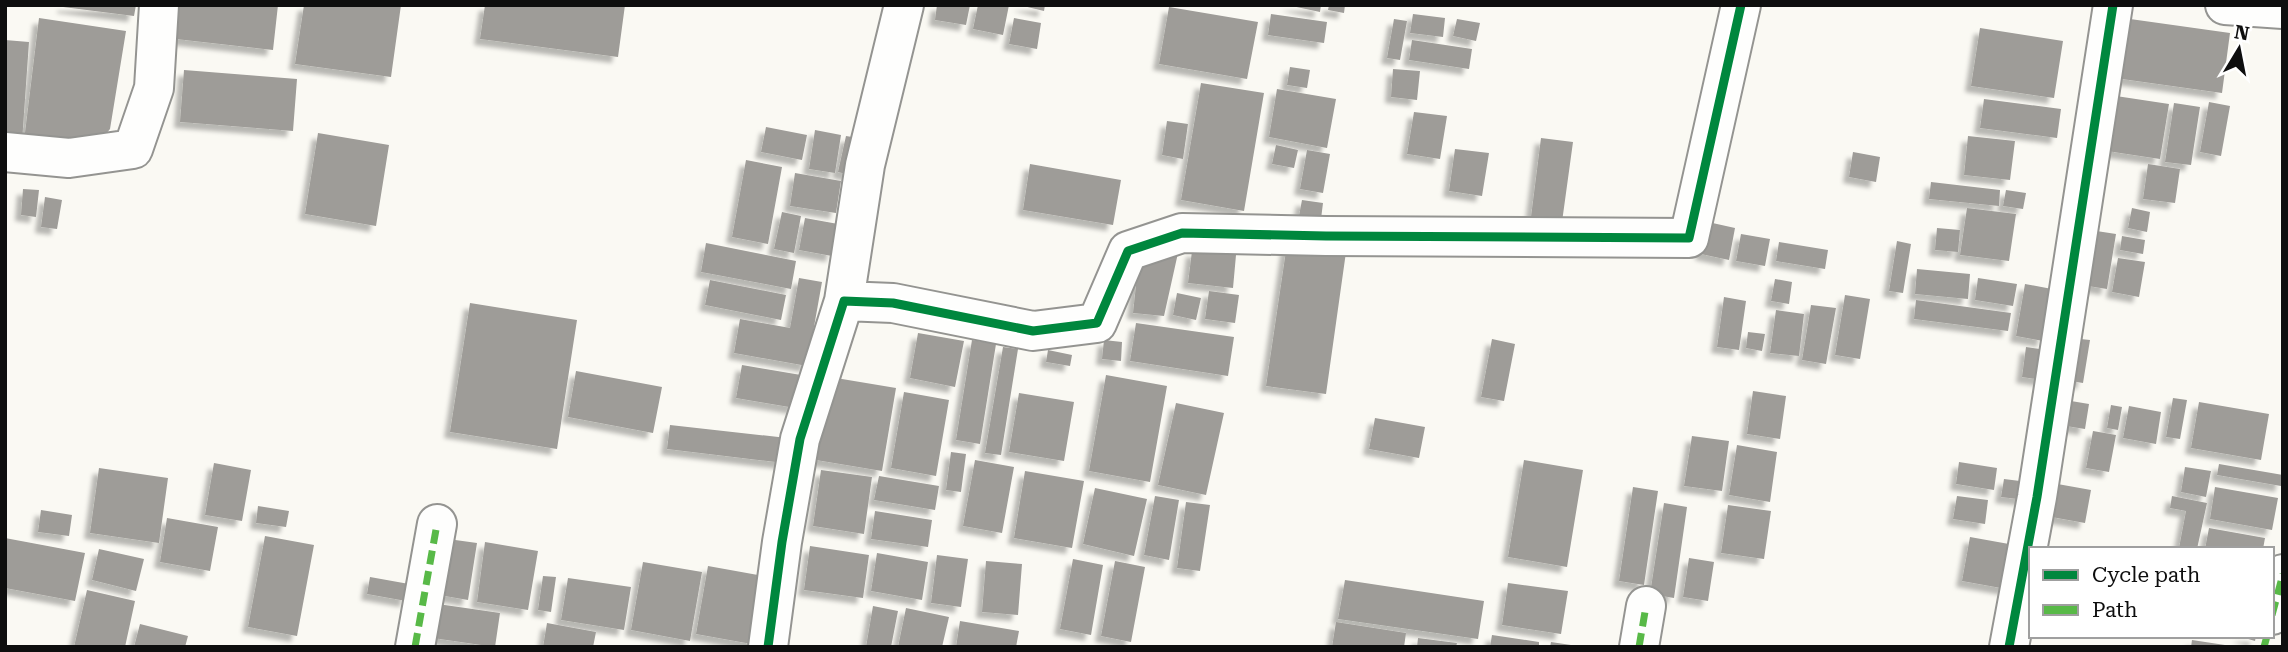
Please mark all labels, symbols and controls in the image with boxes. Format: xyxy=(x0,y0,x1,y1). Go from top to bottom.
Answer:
north arrow xyxy=(2204,14,2274,84)
text: N xyxy=(2233,20,2251,45)
legend xyxy=(2029,547,2274,638)
text: Cycle path xyxy=(2092,563,2201,587)
text: Path xyxy=(2092,598,2138,622)

